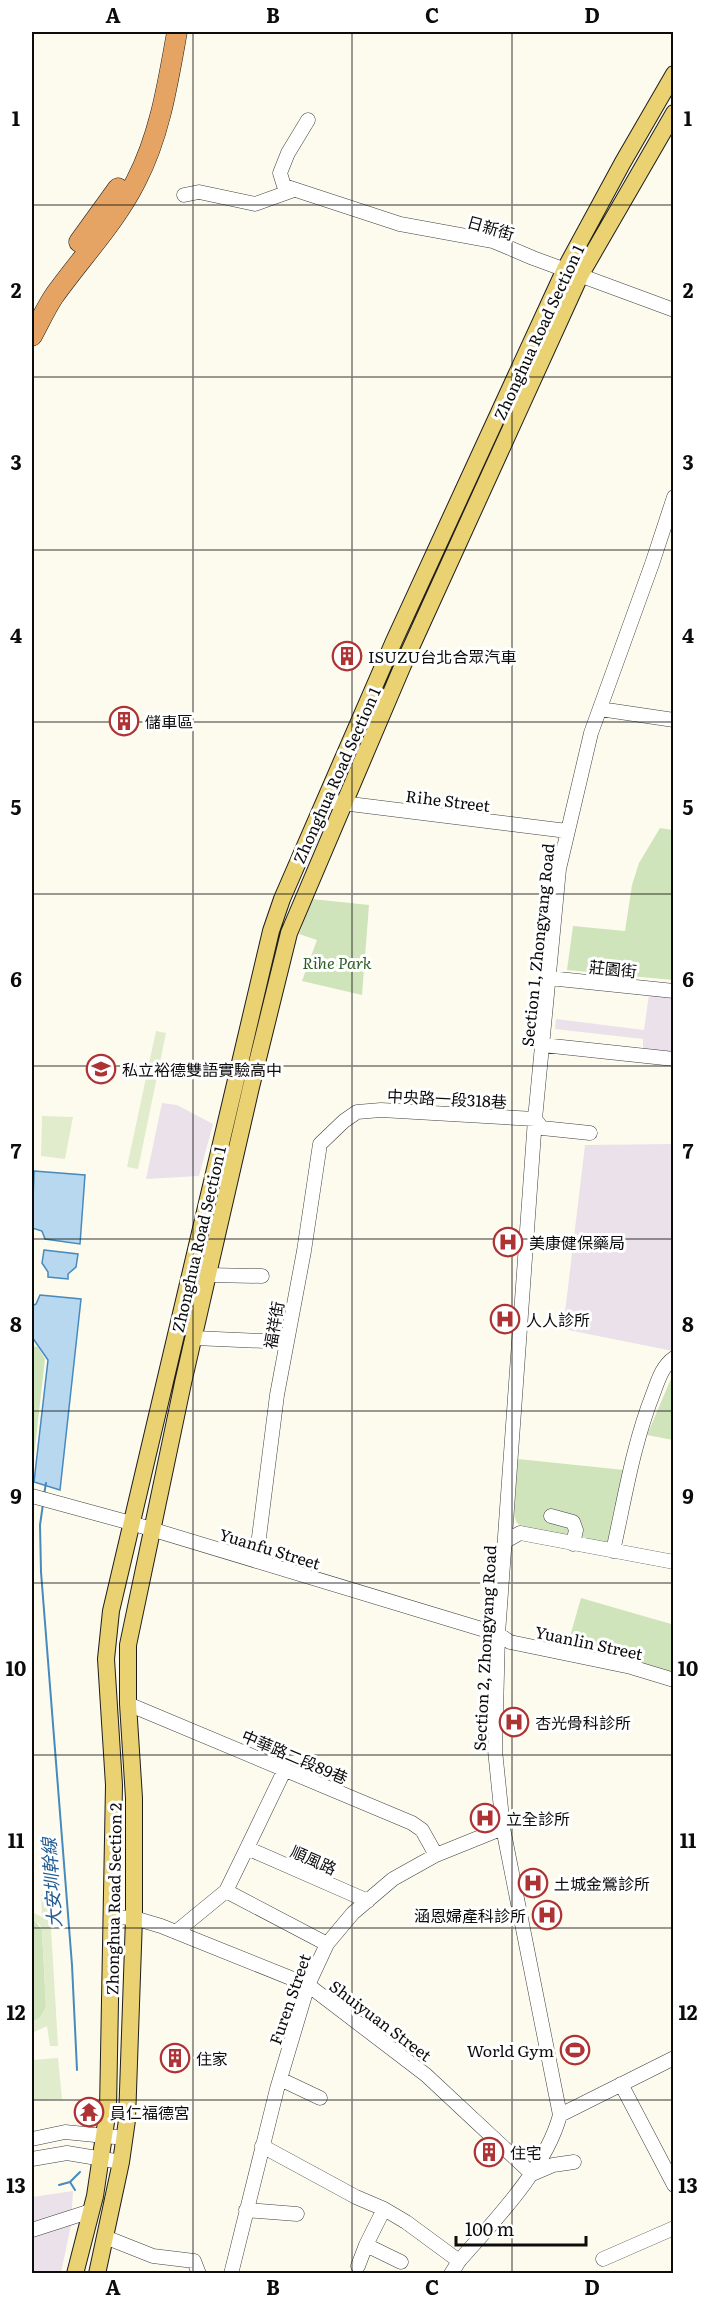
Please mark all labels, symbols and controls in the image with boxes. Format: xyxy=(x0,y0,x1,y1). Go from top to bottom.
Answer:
text: A xyxy=(105,0,121,29)
text: B xyxy=(266,0,280,29)
text: C xyxy=(425,0,439,29)
text: D xyxy=(584,0,600,29)
text: 1 xyxy=(12,102,20,132)
text: 1 xyxy=(684,102,692,132)
street label: 日新街 xyxy=(465,209,517,245)
street label: Zhonghua Road Section 1 xyxy=(487,240,589,424)
text: 2 xyxy=(11,274,22,304)
text: 2 xyxy=(683,274,694,304)
text: 3 xyxy=(10,446,22,476)
text: 3 xyxy=(682,446,694,476)
text: 4 xyxy=(10,619,22,649)
text: 4 xyxy=(682,619,694,649)
building icon: ISUZU台北合眾汽車 xyxy=(331,640,363,672)
place label: ISUZU台北合眾汽車 xyxy=(368,644,516,668)
street label: Zhonghua Road Section 1 xyxy=(286,682,386,867)
building icon: 儲車區 xyxy=(108,705,140,737)
place label: 儲車區 xyxy=(145,709,193,733)
street label: Rihe Street xyxy=(404,783,492,817)
text: 5 xyxy=(11,791,22,821)
text: 5 xyxy=(683,791,694,821)
street label: Section 1, Zhongyang Road xyxy=(514,842,560,1048)
park label: Rihe Park xyxy=(302,950,372,974)
street label: 莊園街 xyxy=(588,954,638,982)
text: 6 xyxy=(10,963,22,993)
text: 6 xyxy=(682,963,694,993)
school or university icon: 私立裕德雙語實驗高中 xyxy=(85,1053,117,1085)
place label: 私立裕德雙語實驗高中 xyxy=(122,1057,282,1081)
street label: 中央路一段318巷 xyxy=(386,1083,508,1113)
text: 7 xyxy=(11,1135,22,1165)
text: 7 xyxy=(683,1135,694,1165)
street label: Zhonghua Road Section 1 xyxy=(165,1143,231,1335)
hospital icon: 美康健保藥局 xyxy=(492,1226,524,1258)
place label: 美康健保藥局 xyxy=(529,1230,625,1254)
street label: 福祥街 xyxy=(257,1299,289,1351)
hospital icon: 人人診所 xyxy=(489,1303,521,1335)
place label: 人人診所 xyxy=(526,1307,590,1331)
text: 8 xyxy=(10,1308,22,1338)
text: 8 xyxy=(682,1308,694,1338)
text: 9 xyxy=(10,1480,22,1510)
text: 9 xyxy=(682,1480,694,1510)
street label: Yuanfu Street xyxy=(216,1521,324,1575)
street label: Section 2, Zhongyang Road xyxy=(467,1544,501,1751)
street label: Yuanlin Street xyxy=(533,1619,646,1665)
text: 10 xyxy=(6,1652,26,1682)
text: 10 xyxy=(678,1652,698,1682)
hospital icon: 杏光骨科診所 xyxy=(498,1706,530,1738)
place label: 杏光骨科診所 xyxy=(535,1710,631,1734)
street label: 中華路二段89巷 xyxy=(238,1723,352,1789)
hospital icon: 立全診所 xyxy=(469,1802,501,1834)
street label: Zhonghua Road Section 2 xyxy=(99,1803,127,1995)
place label: 立全診所 xyxy=(506,1806,570,1830)
text: 11 xyxy=(8,1824,24,1854)
text: 11 xyxy=(680,1824,696,1854)
water label: 大安圳幹線 xyxy=(34,1835,68,1929)
street label: 順風路 xyxy=(287,1838,341,1880)
hospital icon: 土城金鶯診所 xyxy=(517,1867,549,1899)
place label: 土城金鶯診所 xyxy=(554,1871,650,1895)
hospital icon: 涵恩婦產科診所 xyxy=(531,1899,563,1931)
place label: 涵恩婦產科診所 xyxy=(414,1903,526,1927)
street label: Furen Street xyxy=(262,1950,316,2048)
street label: Shuiyuan Street xyxy=(325,1974,437,2067)
text: 12 xyxy=(6,1996,26,2026)
text: 12 xyxy=(678,1996,698,2026)
sports icon: World Gym xyxy=(559,2034,591,2066)
place label: World Gym xyxy=(467,2038,554,2062)
building icon: 住家 xyxy=(159,2042,191,2074)
place label: 住家 xyxy=(196,2046,228,2070)
temple icon: 員仁福德宮 xyxy=(73,2096,105,2128)
place label: 員仁福德宮 xyxy=(110,2100,190,2124)
building icon: 住宅 xyxy=(473,2136,505,2168)
place label: 住宅 xyxy=(510,2140,542,2164)
text: 13 xyxy=(6,2169,26,2199)
text: 13 xyxy=(678,2169,698,2199)
scale bar xyxy=(456,2209,586,2247)
text: 100 m xyxy=(465,2215,514,2242)
text: A xyxy=(105,2271,121,2301)
text: B xyxy=(266,2271,280,2301)
text: C xyxy=(425,2271,439,2301)
text: D xyxy=(584,2271,600,2301)

